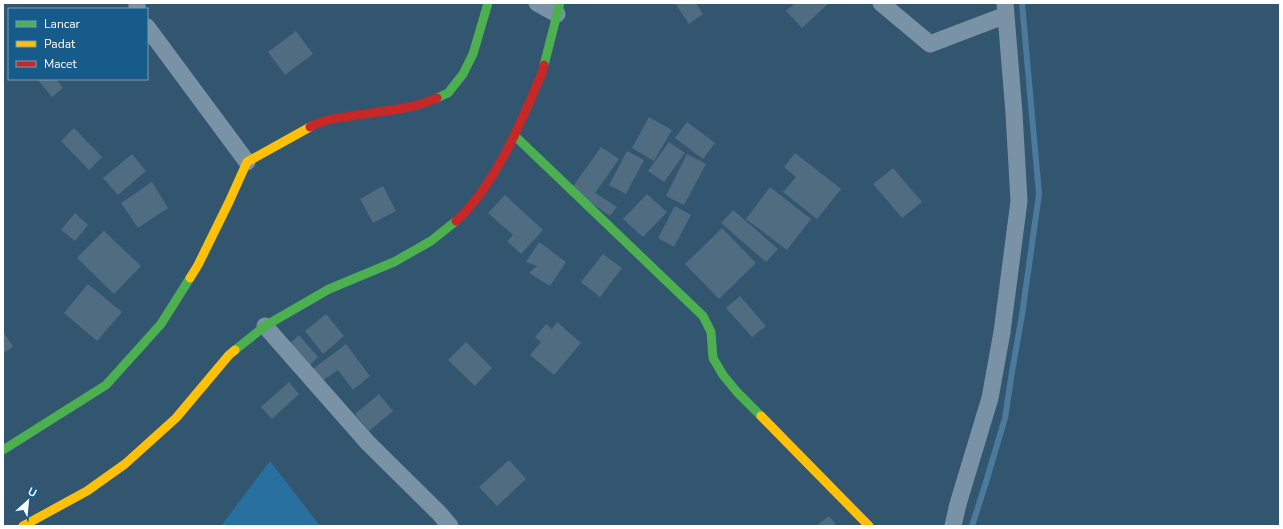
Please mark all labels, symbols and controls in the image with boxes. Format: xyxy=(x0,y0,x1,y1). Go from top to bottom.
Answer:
legend xyxy=(8,8,148,80)
text: Lancar xyxy=(44,16,81,32)
text: Padat xyxy=(44,36,76,52)
text: Macet xyxy=(44,56,77,72)
north arrow xyxy=(8,481,48,521)
text: U xyxy=(25,484,39,501)

